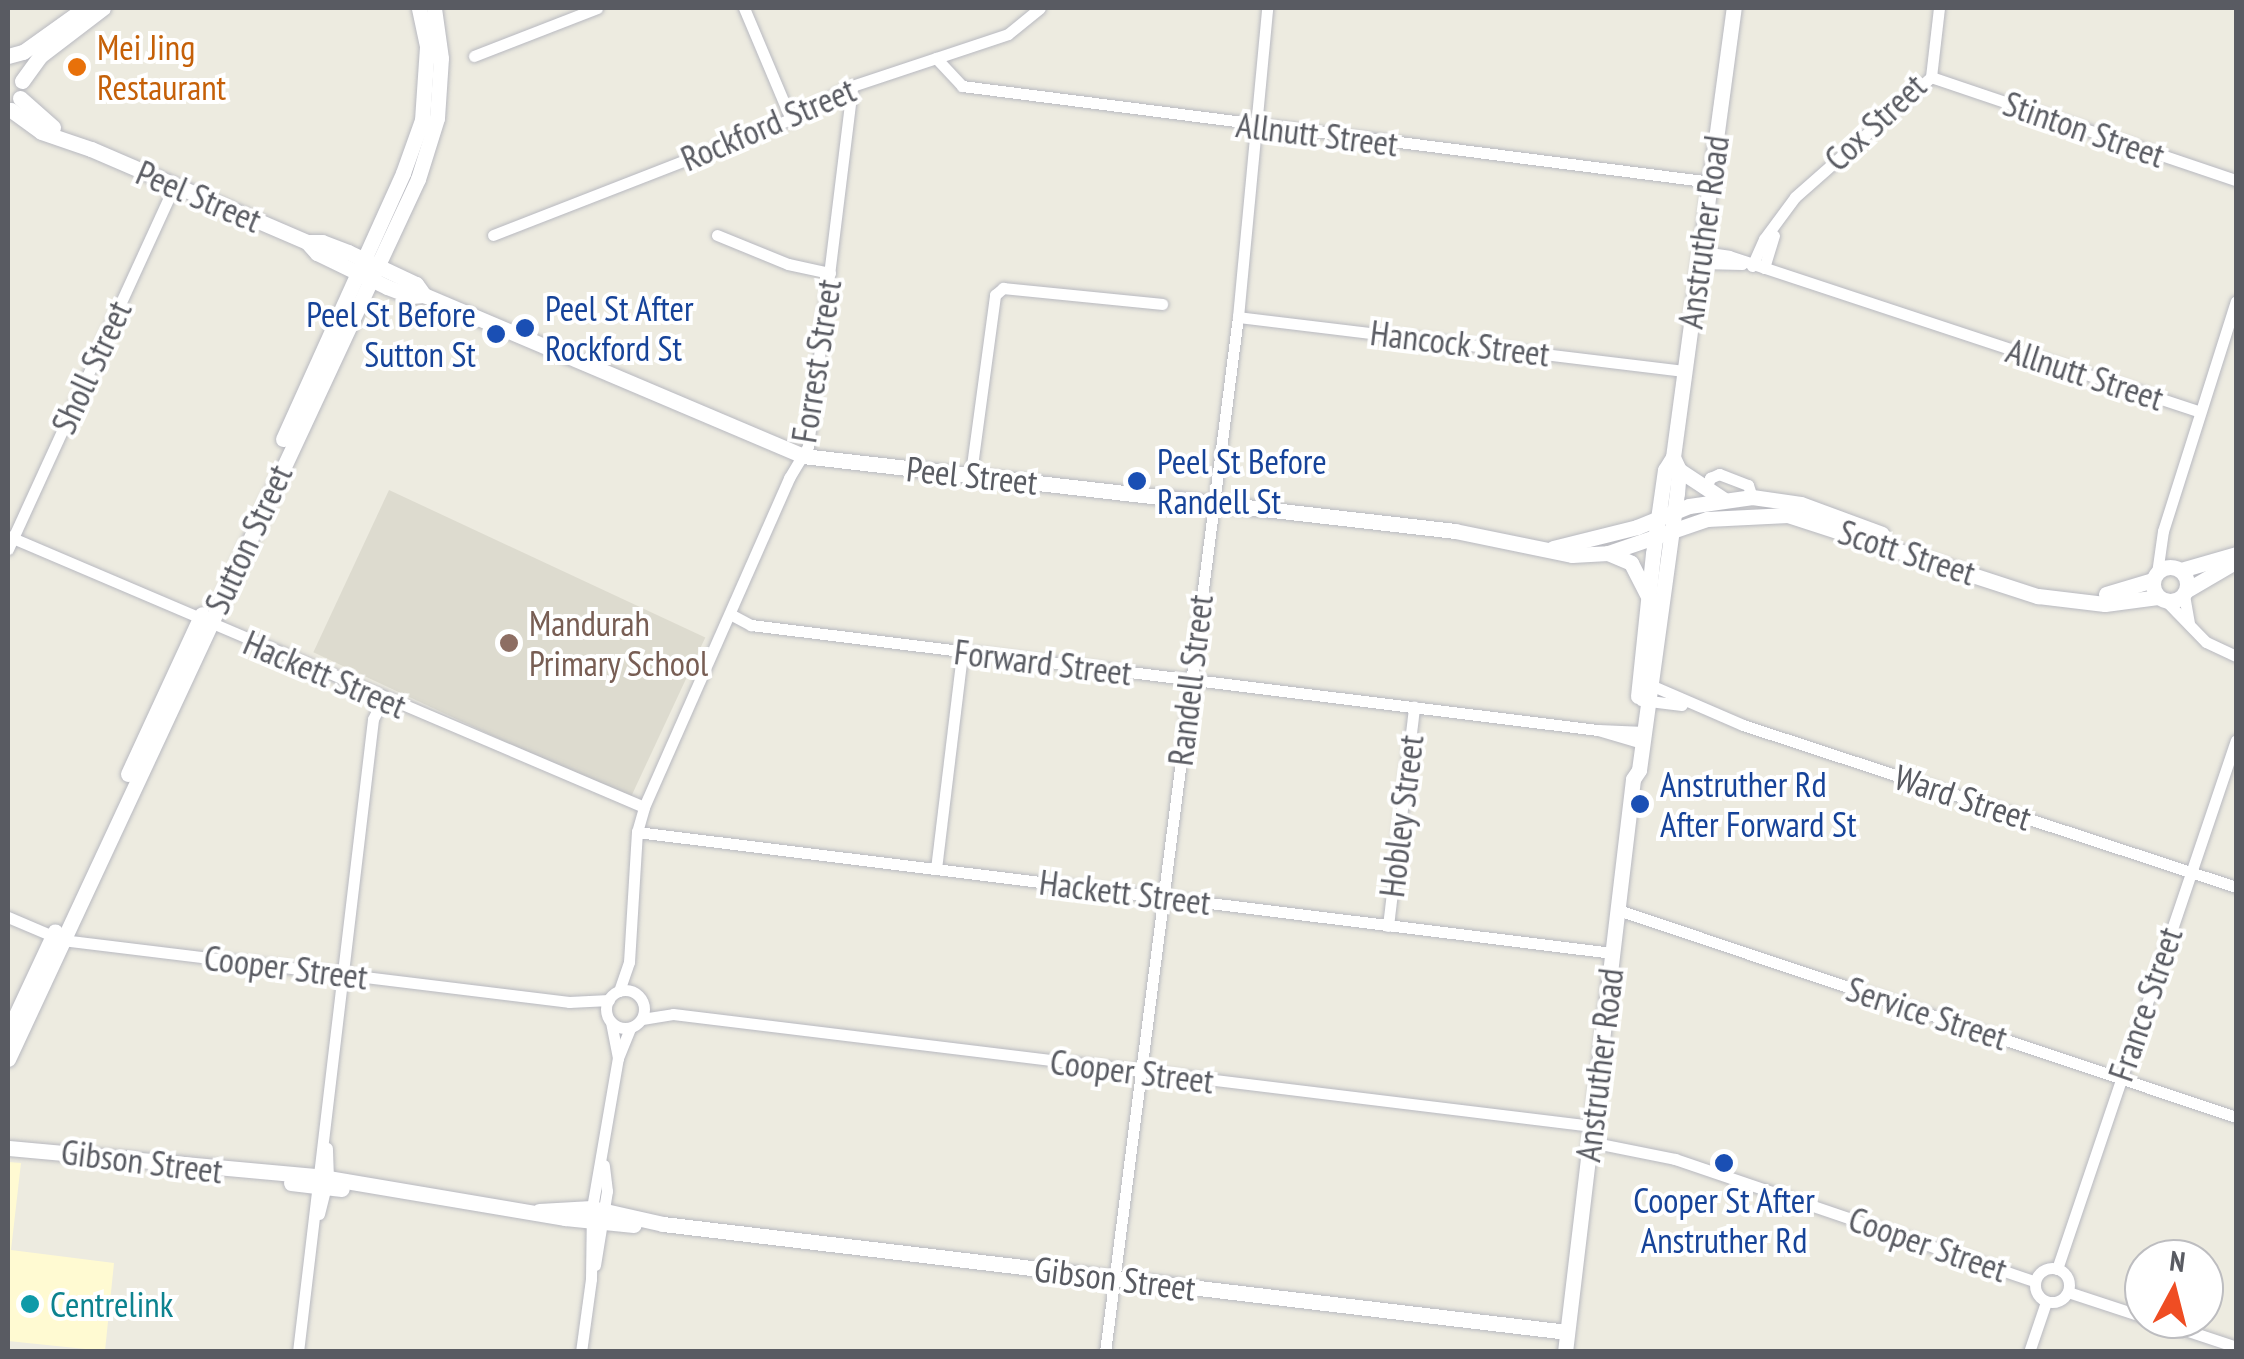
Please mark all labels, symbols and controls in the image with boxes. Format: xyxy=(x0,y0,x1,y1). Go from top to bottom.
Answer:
place label: Mei Jing Restaurant xyxy=(97,26,226,108)
marker: Mei Jing Restaurant xyxy=(66,56,88,78)
street label: Cox Street xyxy=(1815,64,1935,180)
street label: Rockford Street xyxy=(675,69,861,179)
street label: Stinton Street xyxy=(1998,82,2170,176)
street label: Allnutt Street xyxy=(1234,103,1400,165)
street label: Anstruther Road xyxy=(1669,133,1737,331)
street label: Peel Street xyxy=(130,151,268,241)
street label: Forrest Street xyxy=(782,276,850,446)
place label: Peel St After Rockford St xyxy=(545,287,695,369)
place label: Peel St Before Sutton St xyxy=(306,293,476,375)
street label: Sholl Street xyxy=(42,294,140,440)
street label: Hancock Street xyxy=(1368,311,1552,375)
marker: Peel St After Rockford St xyxy=(514,317,536,339)
marker: Peel St Before Sutton St xyxy=(485,323,507,345)
street label: Allnutt Street xyxy=(2001,329,2169,419)
place label: Peel St Before Randell St xyxy=(1157,440,1327,522)
street label: Peel Street xyxy=(904,447,1040,503)
street label: Sutton Street xyxy=(195,458,301,620)
marker: Peel St Before Randell St xyxy=(1126,470,1148,492)
street label: Scott Street xyxy=(1833,510,1981,594)
street label: Randell Street xyxy=(1159,592,1221,768)
place label: Mandurah Primary School xyxy=(529,602,709,684)
street label: Hackett Street xyxy=(238,621,412,727)
street label: Forward Street xyxy=(952,630,1134,694)
marker: Mandurah Primary School xyxy=(498,632,520,654)
street label: Hobley Street xyxy=(1370,732,1432,900)
street label: Ward Street xyxy=(1889,755,2037,839)
place label: Anstruther Rd After Forward St xyxy=(1660,763,1857,845)
marker: Anstruther Rd After Forward St xyxy=(1629,793,1651,815)
street label: Hackett Street xyxy=(1037,861,1213,923)
street label: France Street xyxy=(2099,922,2191,1086)
street label: Cooper Street xyxy=(202,936,370,998)
street label: Anstruther Road xyxy=(1566,966,1632,1164)
street label: Service Street xyxy=(1841,967,2013,1059)
street label: Cooper Street xyxy=(1048,1040,1216,1102)
street label: Gibson Street xyxy=(59,1130,225,1192)
marker: Cooper St After Anstruther Rd xyxy=(1713,1152,1735,1174)
place label: Cooper St After Anstruther Rd xyxy=(1633,1179,1815,1261)
street label: Cooper Street xyxy=(1843,1197,2013,1291)
north arrow xyxy=(2124,1239,2224,1339)
text: N xyxy=(2168,1241,2187,1280)
street label: Gibson Street xyxy=(1032,1247,1198,1309)
place label: Centrelink xyxy=(50,1283,173,1325)
marker: Centrelink xyxy=(19,1293,41,1315)

